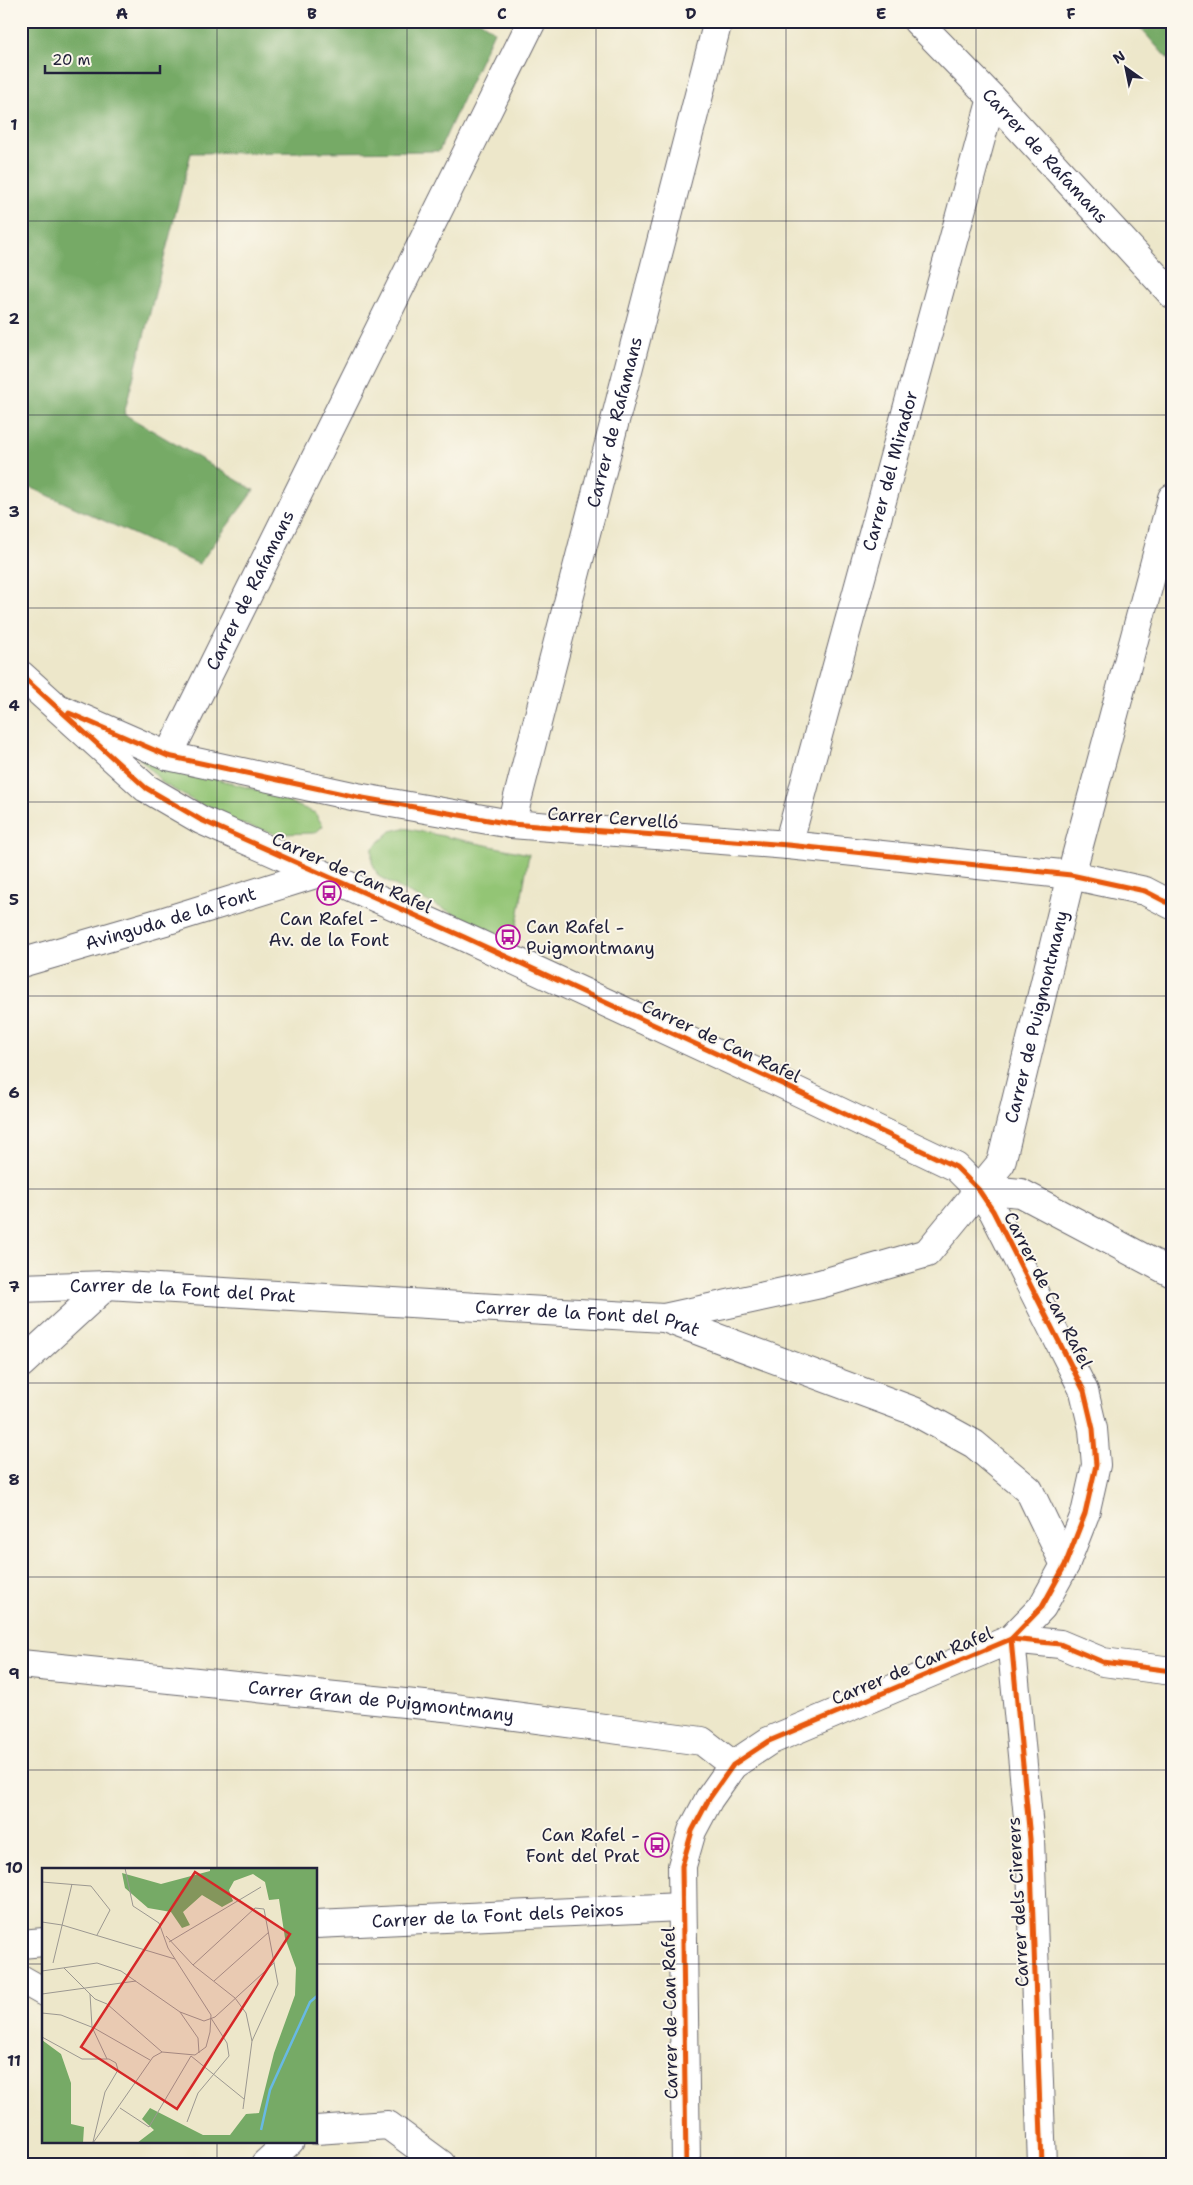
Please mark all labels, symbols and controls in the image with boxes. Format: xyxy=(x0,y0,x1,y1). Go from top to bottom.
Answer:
text: A xyxy=(116,3,128,24)
text: B xyxy=(307,3,317,24)
text: C xyxy=(497,3,507,24)
text: D xyxy=(685,3,697,24)
text: E xyxy=(876,3,886,24)
text: F xyxy=(1066,3,1076,24)
scale bar xyxy=(45,42,160,74)
north arrow xyxy=(1100,42,1150,92)
text: N xyxy=(1109,47,1128,68)
text: 20 m xyxy=(52,50,91,70)
street label: Carrer de Rafamans xyxy=(977,83,1113,229)
text: 1 xyxy=(10,114,18,135)
text: 2 xyxy=(8,308,20,329)
street label: Carrer de Rafamans xyxy=(581,334,648,510)
street label: Carrer del Mirador xyxy=(857,388,924,554)
text: 3 xyxy=(8,501,20,522)
street label: Carrer de Rafamans xyxy=(200,506,300,674)
text: 4 xyxy=(8,695,20,716)
street label: Carrer Cervelló xyxy=(547,801,679,835)
street label: Carrer de Can Rafel xyxy=(268,827,436,919)
bus stop icon: Can Rafel - Av. de la Font xyxy=(316,880,342,906)
street label: Avinguda de la Font xyxy=(82,881,259,956)
text: 5 xyxy=(9,889,19,910)
place label: Can Rafel - Av. de la Font xyxy=(269,907,390,952)
street label: Carrer de Puigmontmany xyxy=(999,908,1074,1126)
place label: Can Rafel - Puigmontmany xyxy=(526,915,655,960)
bus stop icon: Can Rafel - Puigmontmany xyxy=(495,924,521,950)
street label: Carrer de Can Rafel xyxy=(638,994,805,1089)
text: 6 xyxy=(8,1082,20,1103)
street label: Carrer de Can Rafel xyxy=(998,1208,1098,1373)
street label: Carrer de la Font del Prat xyxy=(69,1273,297,1308)
text: 7 xyxy=(8,1276,20,1297)
street label: Carrer de la Font del Prat xyxy=(474,1295,703,1342)
text: 8 xyxy=(8,1469,20,1490)
street label: Carrer de Can Rafel xyxy=(828,1621,997,1711)
text: 9 xyxy=(8,1663,20,1684)
street label: Carrer Gran de Puigmontmany xyxy=(247,1675,516,1728)
street label: Carrer dels Cirerers xyxy=(1002,1816,1034,1988)
place label: Can Rafel - Font del Prat xyxy=(526,1823,640,1868)
bus stop icon: Can Rafel - Font del Prat xyxy=(644,1832,670,1858)
text: 10 xyxy=(5,1857,23,1878)
inset map xyxy=(42,1868,318,2142)
street label: Carrer de la Font dels Peixos xyxy=(371,1898,624,1933)
street label: Carrer de Can Rafel xyxy=(656,1926,684,2100)
text: 11 xyxy=(7,2050,21,2071)

